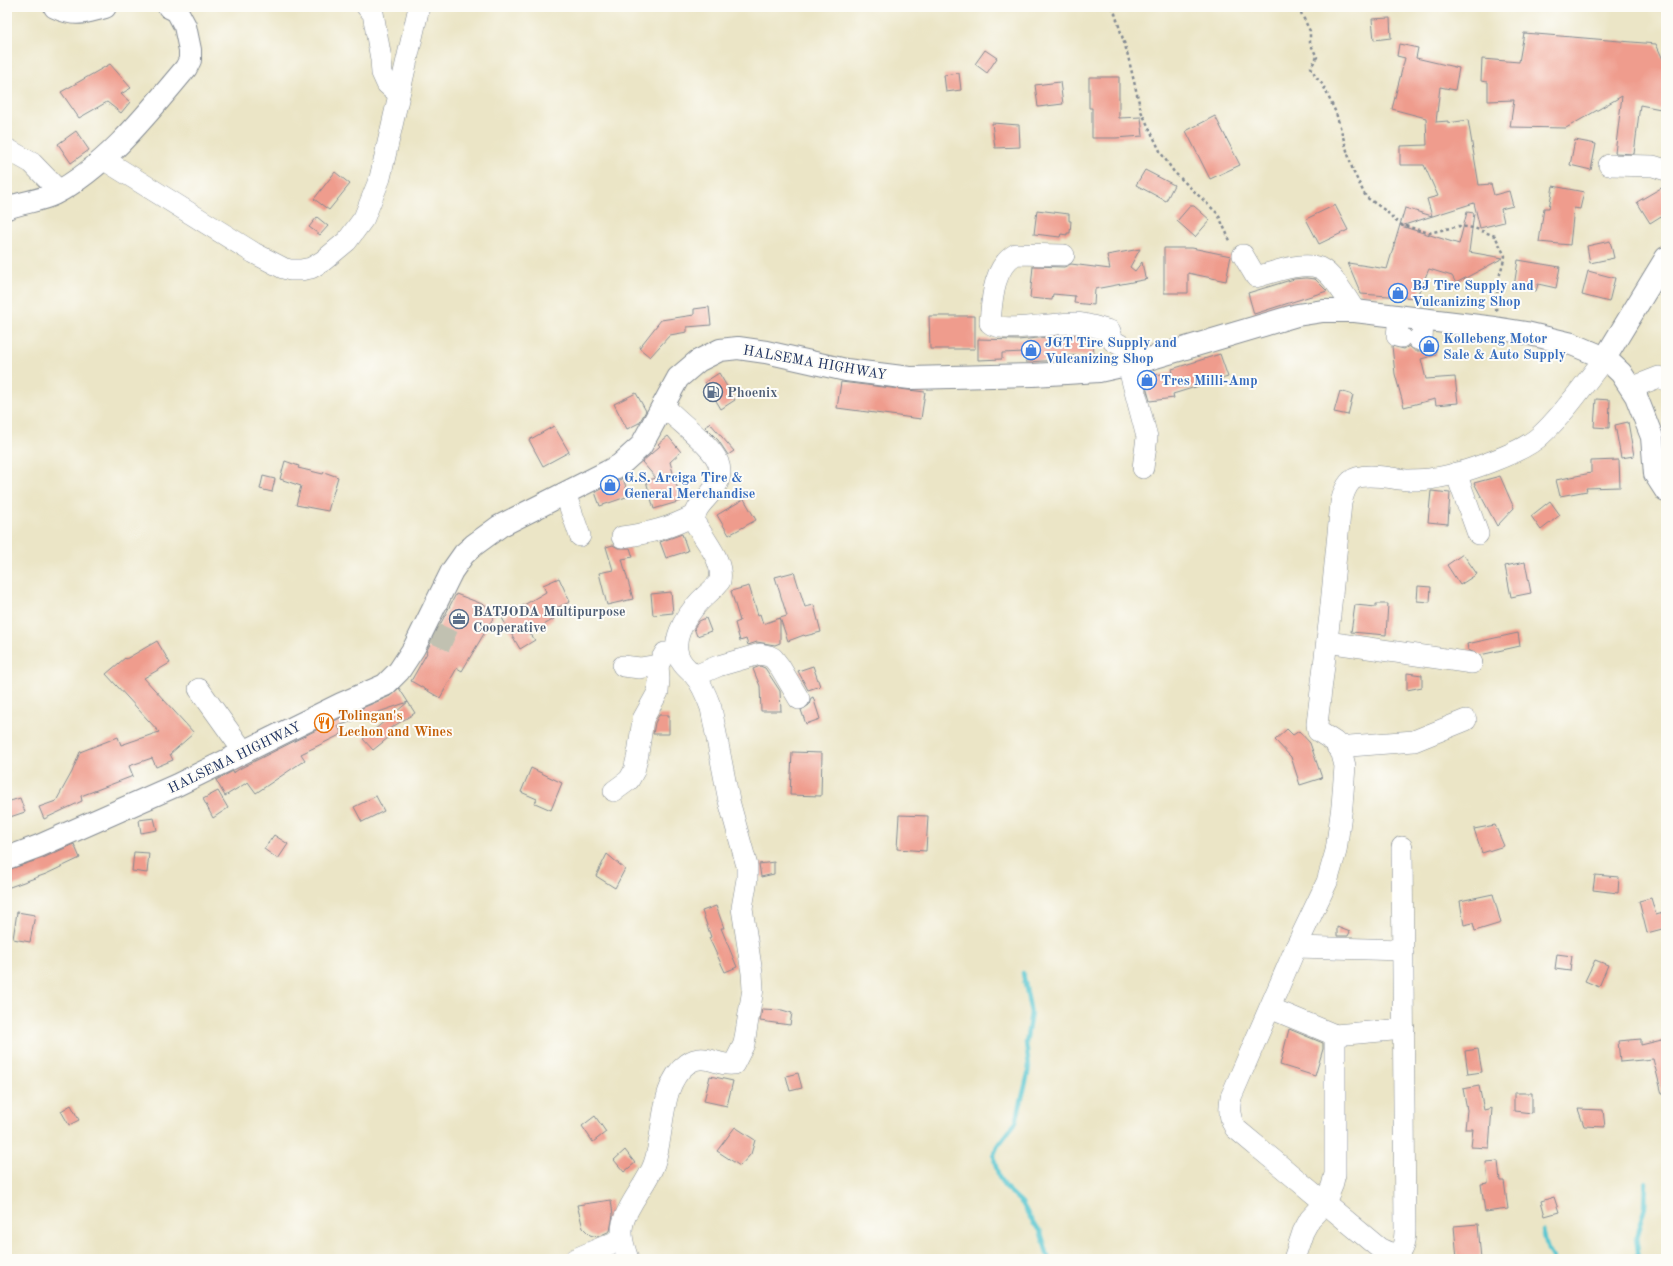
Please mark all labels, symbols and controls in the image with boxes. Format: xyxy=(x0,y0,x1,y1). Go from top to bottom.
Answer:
place label: BJ Tire Supply and Vulcanizing Shop xyxy=(1412,279,1534,309)
shop icon: BJ Tire Supply and Vulcanizing Shop xyxy=(1387,282,1409,304)
place label: Kollebeng Motor Sale & Auto Supply xyxy=(1443,332,1566,362)
shop icon: Kollebeng Motor Sale & Auto Supply xyxy=(1418,335,1440,357)
place label: JGT Tire Supply and Vulcanizing Shop xyxy=(1045,336,1177,366)
shop icon: JGT Tire Supply and Vulcanizing Shop xyxy=(1020,339,1042,361)
street label: HALSEMA HIGHWAY xyxy=(742,343,888,383)
shop icon: Tres Milli-Amp xyxy=(1136,369,1158,391)
place label: Tres Milli-Amp xyxy=(1161,374,1258,388)
fuel station icon: Phoenix xyxy=(702,381,724,403)
place label: Phoenix xyxy=(727,386,778,400)
place label: G.S. Arciga Tire & General Merchandise xyxy=(624,471,755,501)
shop icon: G.S. Arciga Tire & General Merchandise xyxy=(599,474,621,496)
place label: BATJODA Multipurpose Cooperative xyxy=(473,605,626,635)
office icon: BATJODA Multipurpose Cooperative xyxy=(448,608,470,630)
place label: Tolingan's Lechon and Wines xyxy=(338,709,452,739)
restaurant icon: Tolingan's Lechon and Wines xyxy=(313,712,335,734)
street label: HALSEMA HIGHWAY xyxy=(166,720,303,796)

